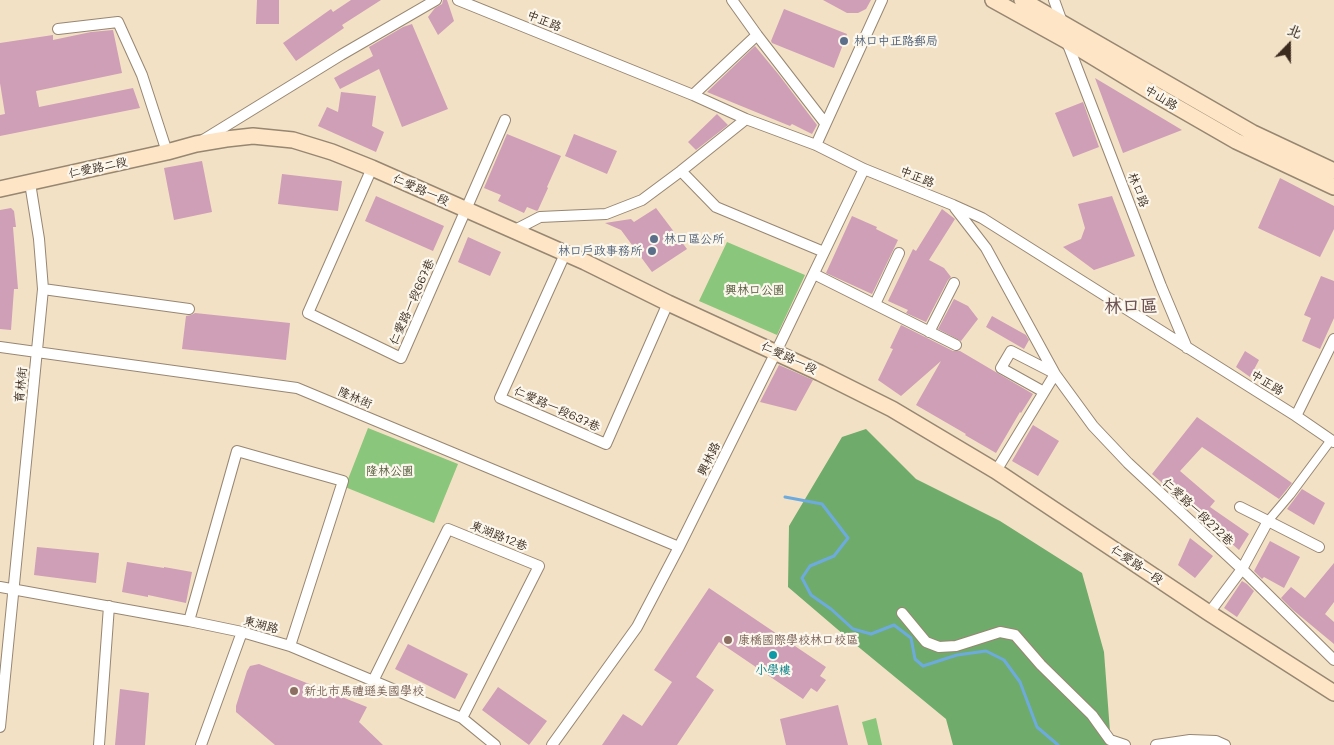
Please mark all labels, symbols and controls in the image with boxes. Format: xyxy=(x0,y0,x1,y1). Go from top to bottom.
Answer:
street label: 中正路 xyxy=(525,8,563,34)
text: 北 xyxy=(1285,19,1305,42)
north arrow xyxy=(1264,20,1314,70)
place label: 林口中正路郵局 xyxy=(854,34,938,48)
marker: 林口中正路郵局 xyxy=(838,35,850,47)
street label: 中山路 xyxy=(1142,83,1180,113)
street label: 仁愛路二段 xyxy=(67,155,129,181)
street label: 中正路 xyxy=(898,164,936,190)
street label: 仁愛路一段 xyxy=(391,171,451,209)
street label: 林口路 xyxy=(1125,171,1151,209)
place label: 林口區公所 xyxy=(664,232,724,246)
marker: 林口區公所 xyxy=(648,233,660,245)
place label: 林口戶政事務所 xyxy=(558,244,642,258)
marker: 林口戶政事務所 xyxy=(646,245,658,257)
street label: 仁愛路一段667巷 xyxy=(386,257,438,347)
park label: 興林口公園 xyxy=(725,283,785,297)
district label: 林口區 xyxy=(1104,295,1158,317)
street label: 仁愛路一段 xyxy=(759,339,819,377)
street label: 育林街 xyxy=(12,366,30,404)
street label: 中正路 xyxy=(1248,367,1286,399)
street label: 隆林街 xyxy=(336,384,374,412)
street label: 仁愛路一段637巷 xyxy=(512,384,602,434)
street label: 興林路 xyxy=(695,440,723,478)
park label: 隆林公園 xyxy=(366,464,414,478)
street label: 仁愛路一段272巷 xyxy=(1159,475,1237,549)
street label: 東湖路12巷 xyxy=(468,518,530,554)
street label: 仁愛路一段 xyxy=(1108,542,1166,588)
street label: 東湖路 xyxy=(242,613,280,637)
place label: 康橋國際學校林口校區 xyxy=(738,633,858,647)
marker: 康橋國際學校林口校區 xyxy=(722,634,734,646)
marker: 小學樓 xyxy=(767,649,779,661)
place label: 小學樓 xyxy=(755,663,791,677)
place label: 新北市馬禮遜美國學校 xyxy=(304,684,424,698)
marker: 新北市馬禮遜美國學校 xyxy=(288,685,300,697)

